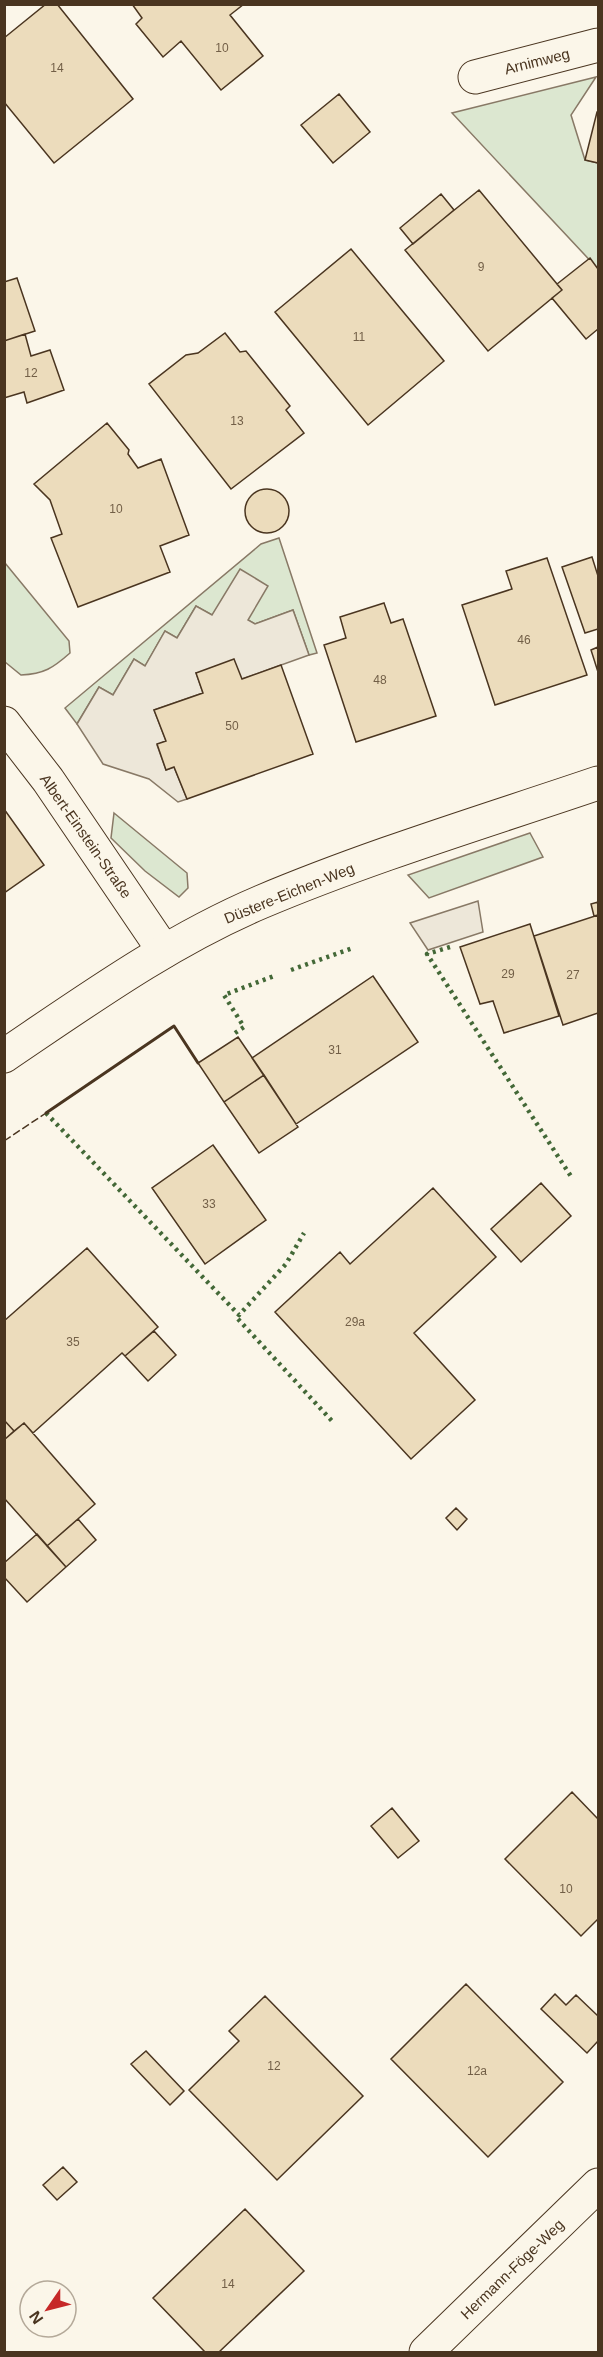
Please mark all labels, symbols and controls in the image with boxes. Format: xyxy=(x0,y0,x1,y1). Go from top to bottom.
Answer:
house number: 10 xyxy=(215,41,229,55)
street label: Arnimweg xyxy=(503,45,571,77)
house number: 14 xyxy=(50,61,64,75)
house number: 9 xyxy=(478,260,485,274)
house number: 11 xyxy=(353,330,366,344)
house number: 12 xyxy=(24,366,38,380)
house number: 13 xyxy=(230,414,244,428)
house number: 10 xyxy=(109,502,123,516)
house number: 46 xyxy=(517,633,531,647)
house number: 48 xyxy=(373,673,387,687)
house number: 50 xyxy=(225,719,239,733)
street label: Albert-Einstein-Straße xyxy=(37,771,135,901)
street label: Düstere-Eichen-Weg xyxy=(221,859,357,927)
house number: 29 xyxy=(501,967,515,981)
house number: 27 xyxy=(566,968,580,982)
house number: 31 xyxy=(328,1043,342,1057)
house number: 33 xyxy=(202,1197,216,1211)
house number: 29a xyxy=(345,1315,365,1329)
house number: 35 xyxy=(66,1335,80,1349)
house number: 10 xyxy=(559,1882,573,1896)
house number: 12 xyxy=(267,2059,281,2073)
house number: 12a xyxy=(467,2064,487,2078)
street label: Hermann-Föge-Weg xyxy=(457,2215,567,2323)
house number: 14 xyxy=(221,2277,235,2291)
north arrow xyxy=(18,2279,78,2339)
text: N xyxy=(26,2308,46,2327)

